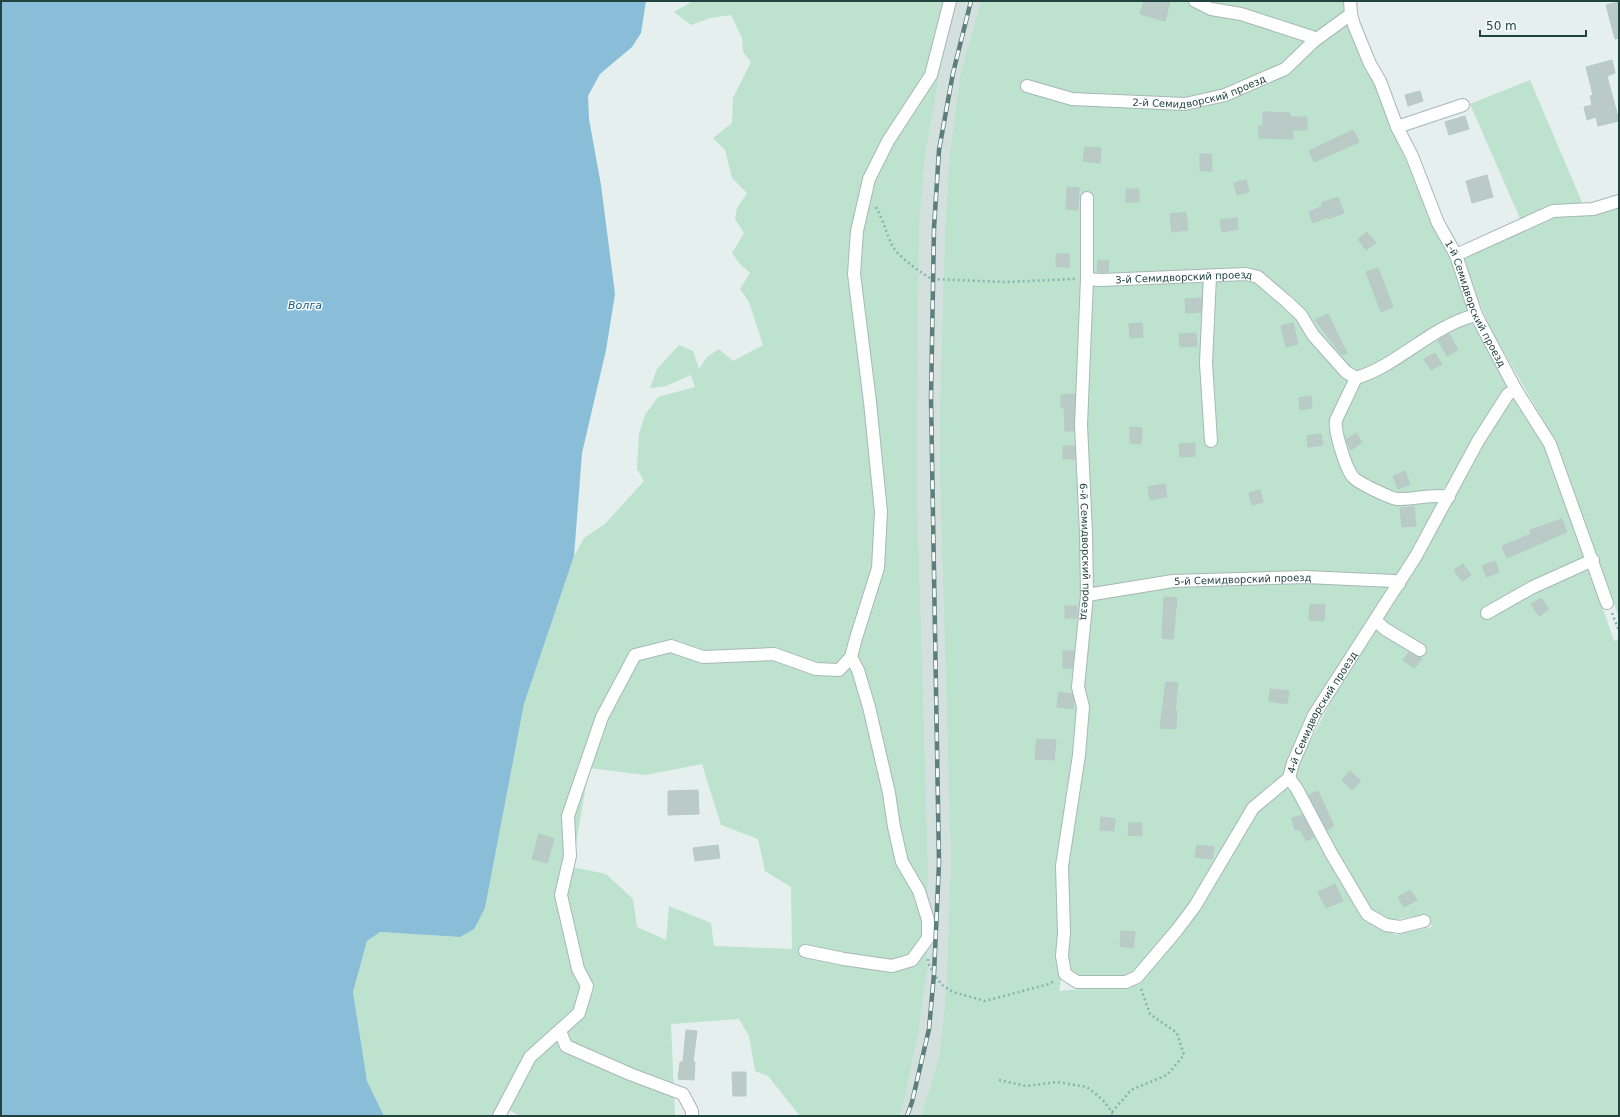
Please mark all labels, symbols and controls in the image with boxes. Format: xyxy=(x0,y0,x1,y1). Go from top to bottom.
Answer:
scale bar xyxy=(1480,12,1586,38)
text: 50 m xyxy=(1486,19,1517,33)
street label: 2-й Семидворский проезд xyxy=(1132,73,1268,110)
street label: 1-й Семидворский проезд xyxy=(1443,238,1508,369)
street label: 3-й Семидворский проезд xyxy=(1115,269,1254,285)
water label: Волга xyxy=(288,299,322,312)
street label: 6-й Семидворский проезд xyxy=(1078,483,1092,621)
street label: 5-й Семидворский проезд xyxy=(1174,572,1312,587)
street label: 4-й Семидворский проезд xyxy=(1286,649,1359,774)

